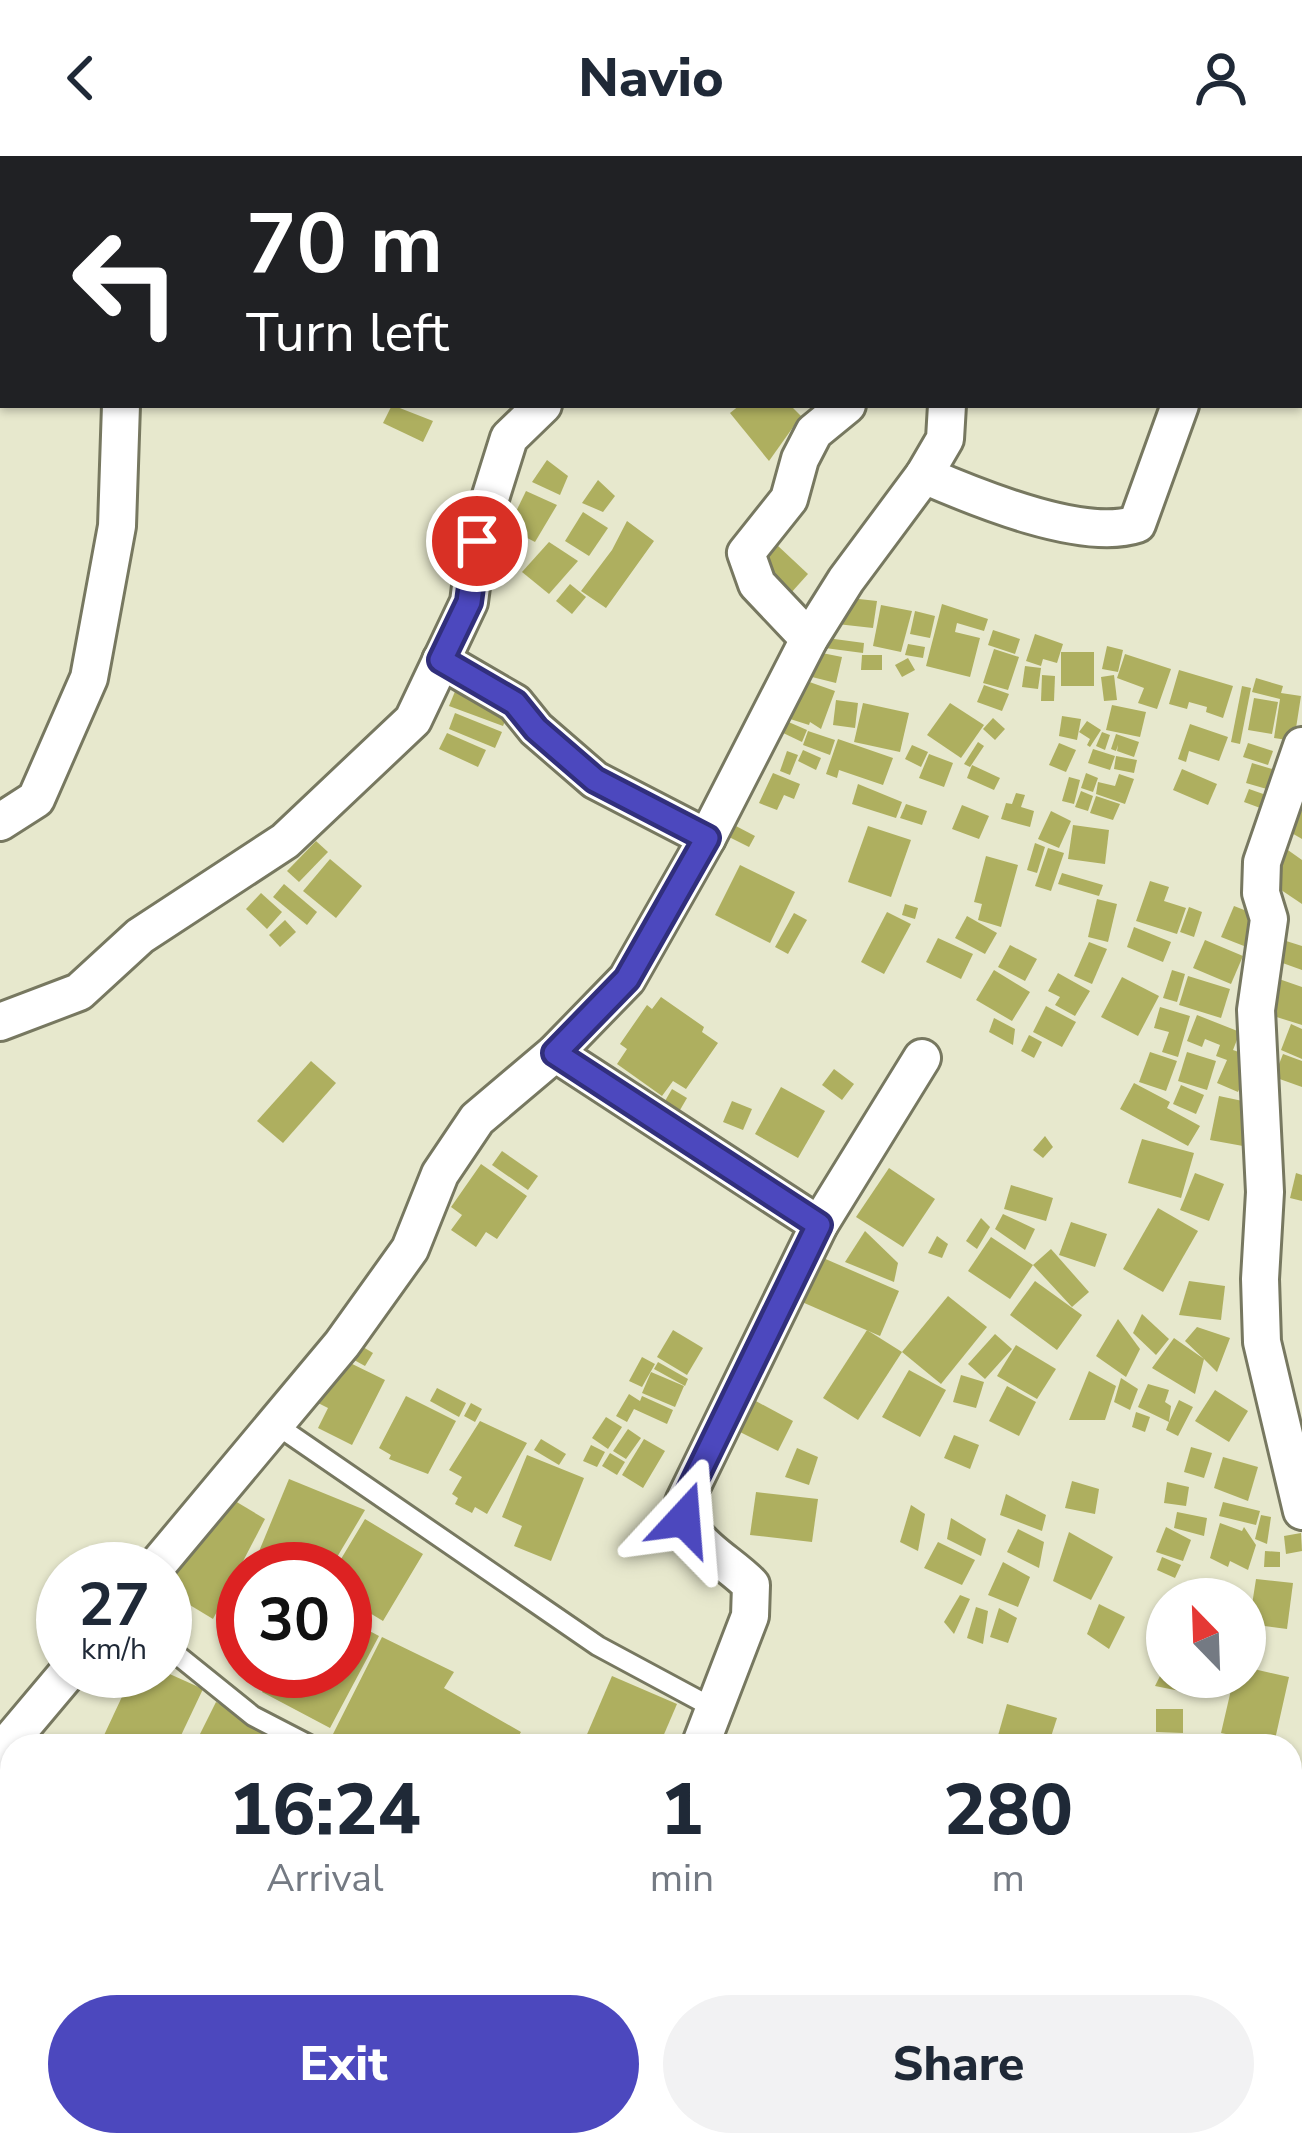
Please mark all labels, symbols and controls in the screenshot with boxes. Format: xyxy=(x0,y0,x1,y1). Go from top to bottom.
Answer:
text: Navio xyxy=(578,41,724,115)
icon: back xyxy=(48,45,114,111)
icon: person xyxy=(1188,45,1254,111)
text: 70 m xyxy=(246,187,443,302)
icon: left xyxy=(48,204,204,360)
text: Turn left xyxy=(246,296,449,370)
pin xyxy=(426,490,528,592)
icon: arrive xyxy=(444,508,510,574)
position arrow xyxy=(621,1456,747,1582)
speed limit sign: 30 xyxy=(216,1542,372,1698)
text: 27 xyxy=(78,1564,150,1646)
north arrow xyxy=(1146,1578,1266,1698)
map controls xyxy=(1146,1578,1266,1698)
text: km/h xyxy=(81,1629,147,1670)
text: 16:24 xyxy=(229,1761,421,1859)
text: 1 xyxy=(660,1761,704,1859)
text: 280 xyxy=(943,1761,1073,1859)
text: Arrival xyxy=(266,1852,383,1905)
text: min xyxy=(650,1852,714,1905)
text: m xyxy=(991,1852,1025,1905)
button: Exit xyxy=(48,1995,639,2133)
button: Share xyxy=(663,1995,1254,2133)

